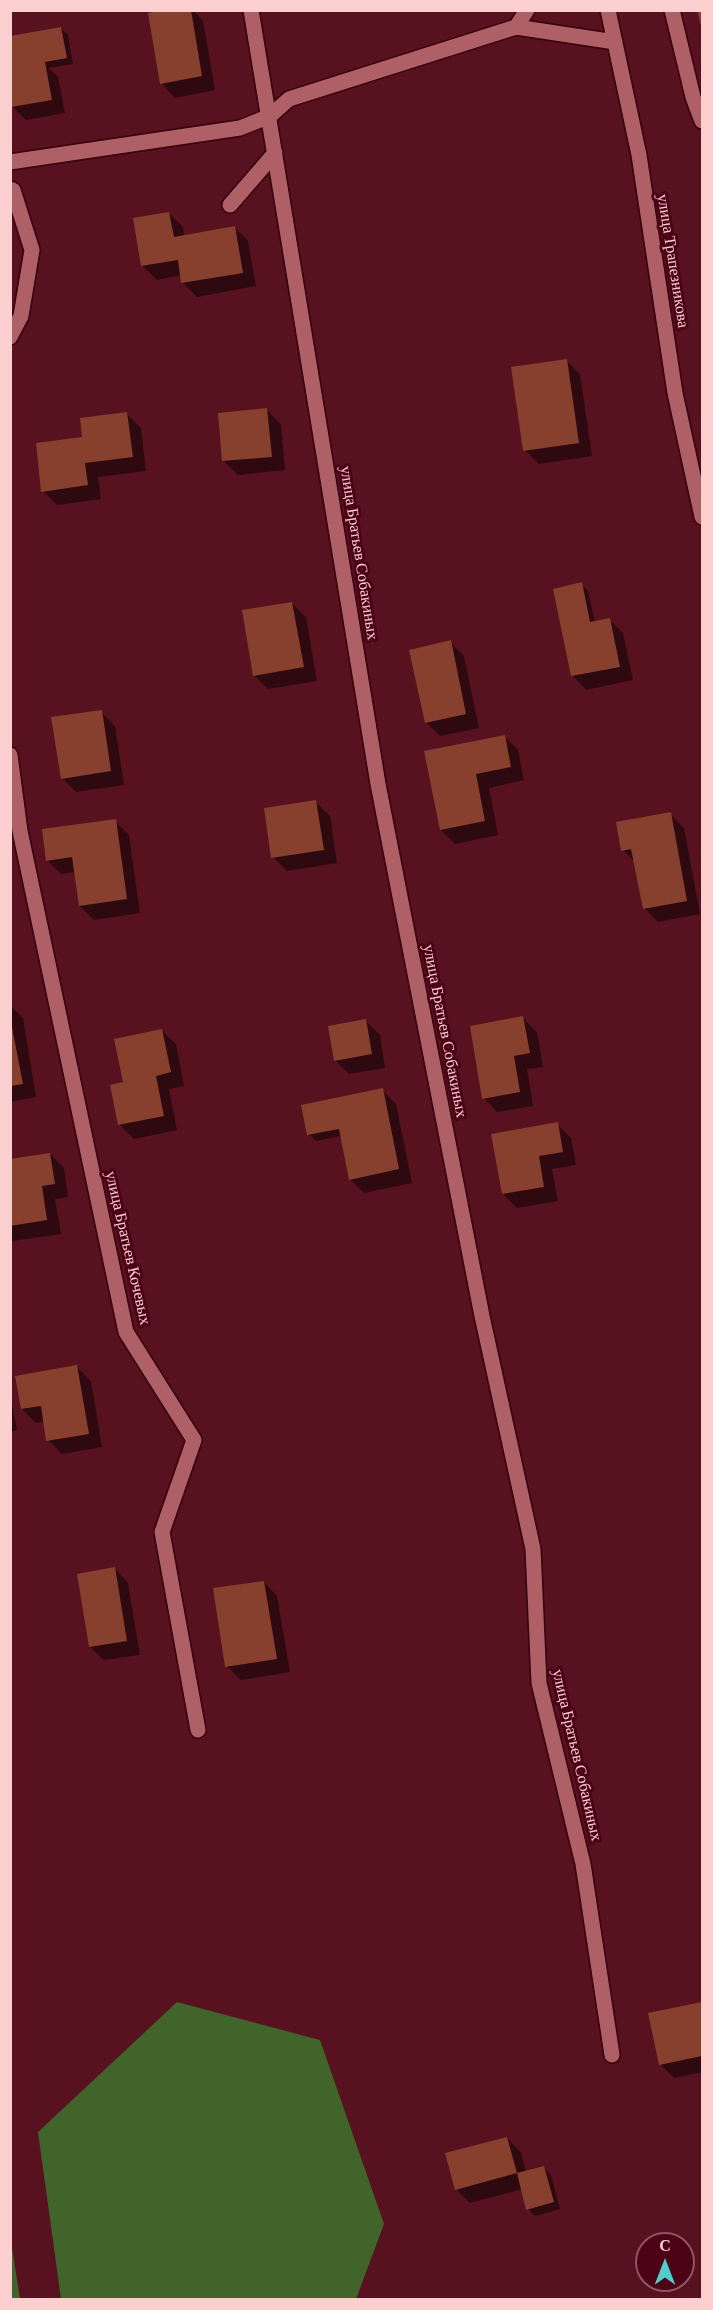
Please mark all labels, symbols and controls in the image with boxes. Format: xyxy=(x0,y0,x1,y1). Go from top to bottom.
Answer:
street label: улица Трапезникова xyxy=(653,193,693,329)
street label: улица Братьев Собакиных xyxy=(336,465,382,641)
street label: улица Братьев Собакиных xyxy=(419,943,471,1119)
street label: улица Братьев Кочевых xyxy=(101,1169,155,1327)
street label: улица Братьев Собакиных xyxy=(548,1667,606,1843)
north arrow xyxy=(635,2232,695,2292)
text: С xyxy=(659,2237,671,2254)

